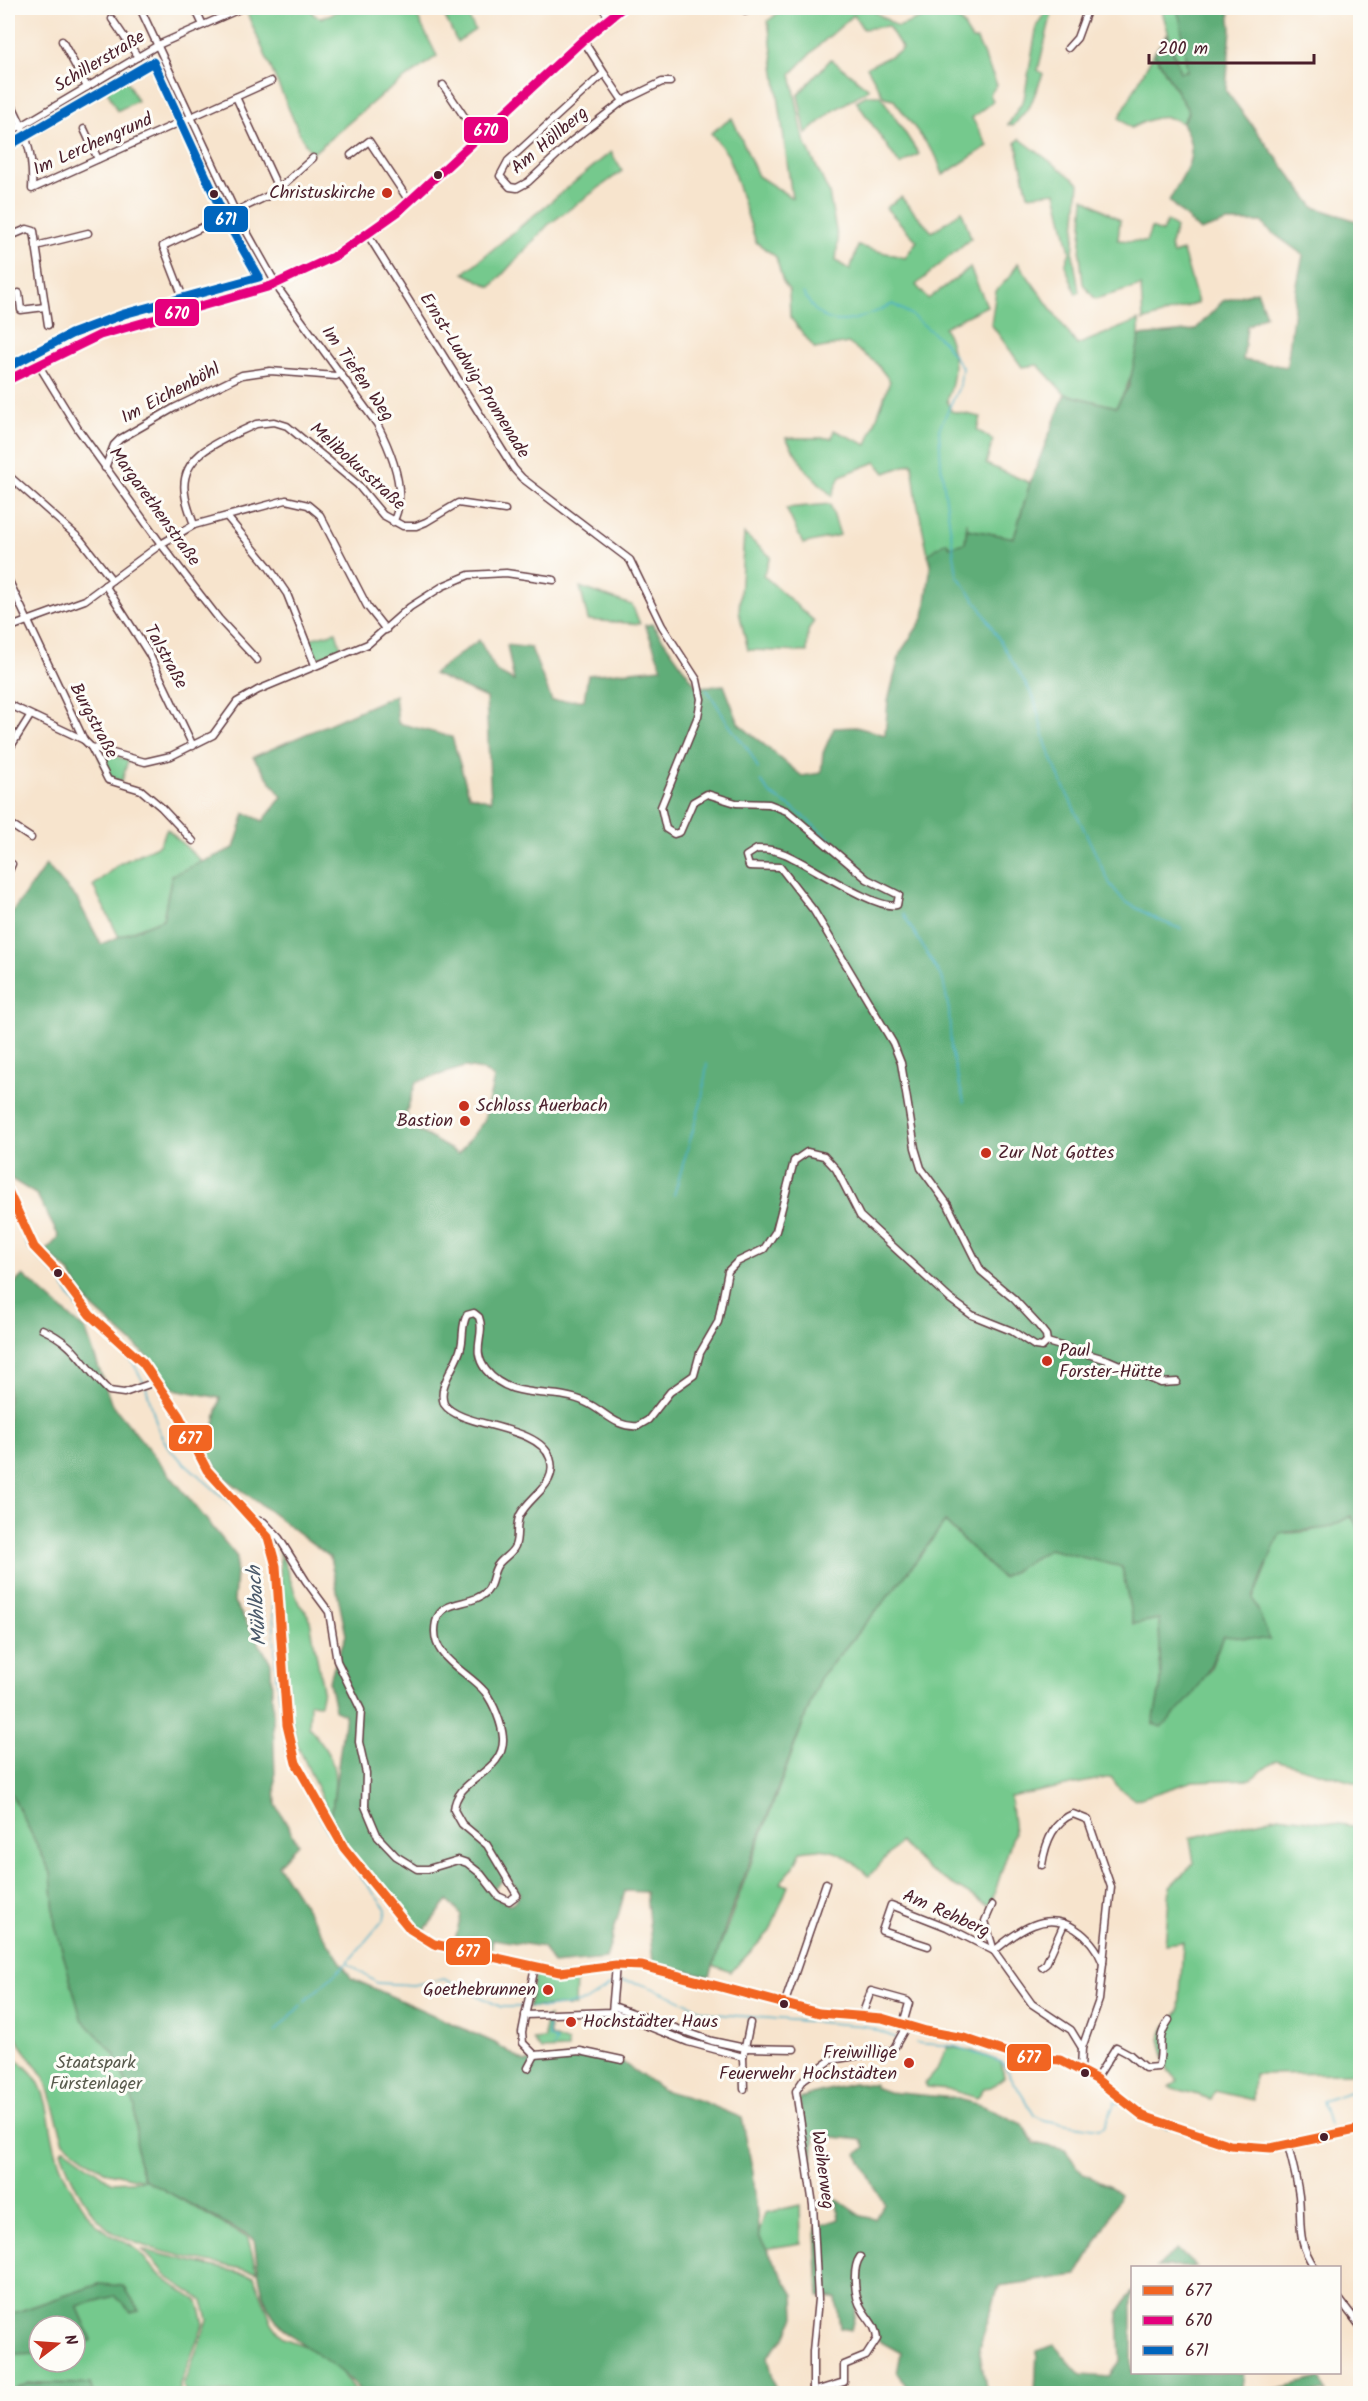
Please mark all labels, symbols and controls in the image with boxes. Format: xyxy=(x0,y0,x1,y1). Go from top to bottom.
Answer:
street label: Schillerstraße xyxy=(49,23,151,101)
scale bar xyxy=(1149,27,1314,65)
text: 200 m xyxy=(1158,35,1208,64)
street label: Am Höllberg xyxy=(505,100,595,182)
street label: Im Lerchengrund xyxy=(29,105,158,184)
line badge: 670 xyxy=(463,116,509,144)
text: 670 xyxy=(474,119,499,144)
unlabelled marker xyxy=(432,169,444,181)
place label: Christuskirche xyxy=(269,179,375,208)
marker: Christuskirche xyxy=(380,186,394,200)
unlabelled marker xyxy=(208,188,220,200)
line badge: 671 xyxy=(203,205,249,233)
text: 671 xyxy=(215,208,237,233)
street label: Ernst-Ludwig-Promenade xyxy=(411,287,537,465)
line badge: 670 xyxy=(154,298,200,327)
text: 670 xyxy=(165,302,190,327)
street label: Im Tiefen Weg xyxy=(313,320,401,428)
street label: Im Eichenböhl xyxy=(116,355,226,432)
street label: Melibokusstraße xyxy=(302,416,412,518)
street label: Margarethenstraße xyxy=(101,441,207,573)
street label: Talstraße xyxy=(135,619,195,695)
street label: Burgstraße xyxy=(61,678,125,764)
place label: Schloss Auerbach xyxy=(476,1092,608,1121)
marker: Schloss Auerbach xyxy=(457,1099,471,1113)
place label: Bastion xyxy=(396,1107,453,1136)
marker: Bastion xyxy=(458,1114,472,1128)
place label: Zur Not Gottes xyxy=(998,1139,1115,1168)
marker: Zur Not Gottes xyxy=(979,1146,993,1160)
unlabelled marker xyxy=(52,1267,64,1279)
place label: Paul Forster-Hütte xyxy=(1059,1337,1162,1387)
marker: Paul Forster-Hütte xyxy=(1040,1354,1054,1368)
line badge: 677 xyxy=(168,1424,213,1452)
text: 677 xyxy=(178,1427,202,1452)
water label: Mühlbach xyxy=(239,1562,277,1647)
street label: Am Rehberg xyxy=(898,1882,994,1946)
line badge: 677 xyxy=(445,1937,491,1966)
text: 677 xyxy=(456,1940,480,1965)
place label: Goethebrunnen xyxy=(423,1976,536,2005)
marker: Goethebrunnen xyxy=(541,1983,555,1997)
unlabelled marker xyxy=(778,1998,790,2010)
place label: Hochstädter Haus xyxy=(583,2008,718,2037)
marker: Hochstädter Haus xyxy=(564,2015,578,2029)
place label: Freiwillige Feuerwehr Hochstädten xyxy=(719,2039,897,2089)
line badge: 677 xyxy=(1006,2043,1052,2072)
text: 677 xyxy=(1017,2046,1041,2071)
park label: Staatspark Fürstenlager xyxy=(50,2049,143,2099)
marker: Freiwillige Feuerwehr Hochstädten xyxy=(902,2056,916,2070)
unlabelled marker xyxy=(1079,2067,1091,2079)
street label: Weiherweg xyxy=(802,2129,842,2211)
unlabelled marker xyxy=(1318,2131,1330,2143)
legend xyxy=(1131,2266,1341,2374)
text: 677 xyxy=(1185,2277,1212,2306)
text: 670 xyxy=(1185,2307,1212,2336)
north arrow xyxy=(27,2314,87,2374)
text: N xyxy=(56,2332,83,2349)
text: 671 xyxy=(1185,2337,1209,2366)

